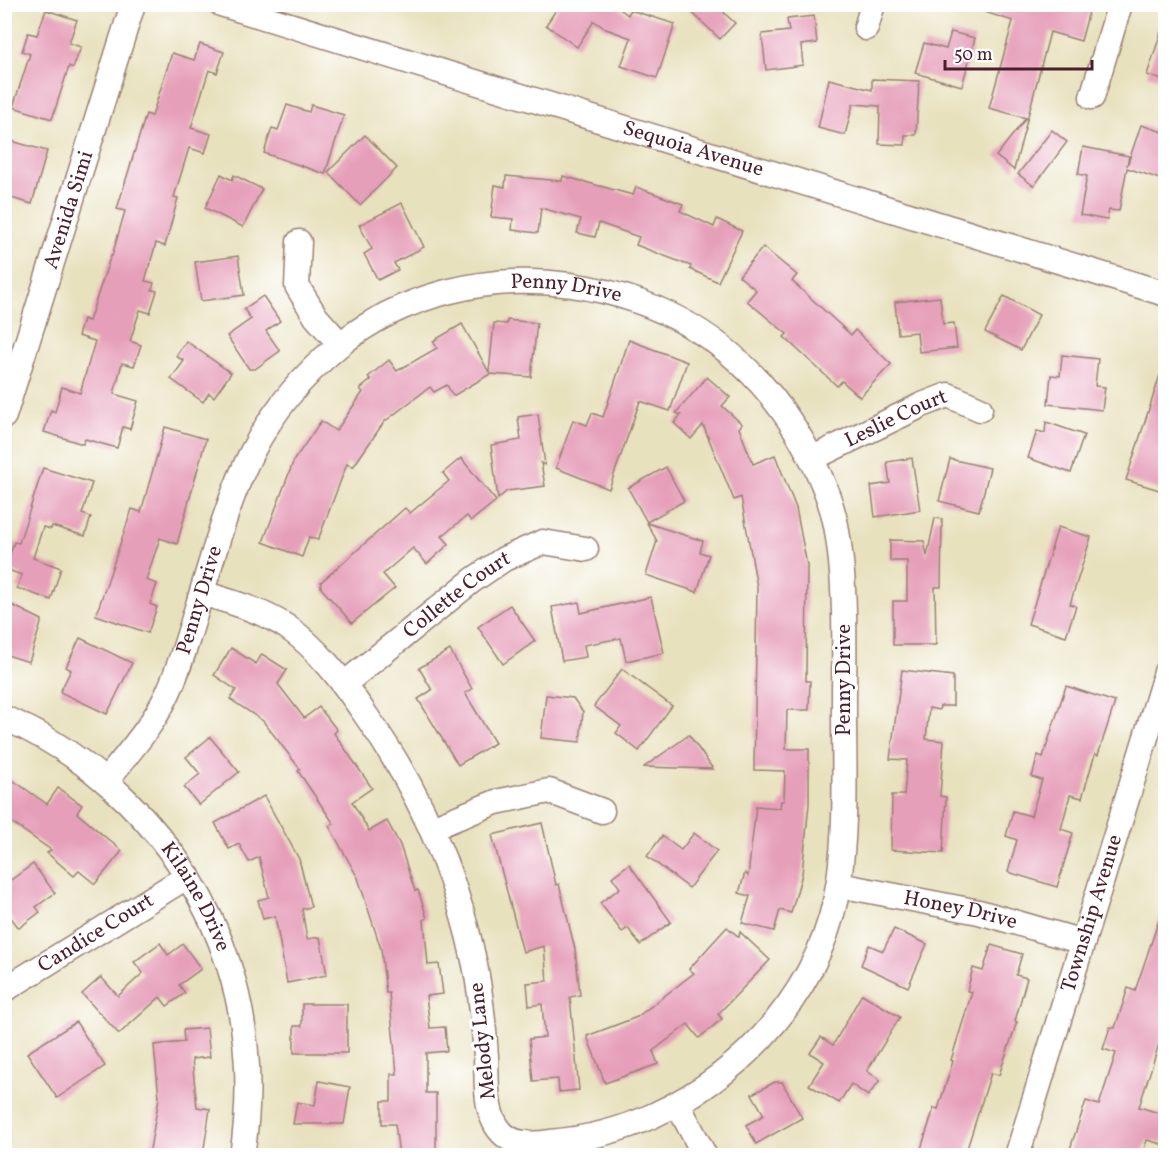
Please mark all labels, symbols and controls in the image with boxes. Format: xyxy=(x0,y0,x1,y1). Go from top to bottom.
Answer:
scale bar xyxy=(945,33,1092,71)
text: 50 m xyxy=(954,43,993,68)
street label: Sequoia Avenue xyxy=(619,114,767,184)
street label: Avenida Simi xyxy=(36,147,101,273)
street label: Penny Drive xyxy=(510,267,625,310)
street label: Leslie Court xyxy=(840,382,952,455)
street label: Penny Drive xyxy=(169,542,230,658)
street label: Collette Court xyxy=(397,544,515,645)
street label: Penny Drive xyxy=(830,624,859,736)
street label: Township Avenue xyxy=(1054,831,1130,996)
street label: Kilaine Drive xyxy=(154,836,237,956)
street label: Honey Drive xyxy=(901,883,1021,937)
street label: Candice Court xyxy=(32,886,159,980)
street label: Melody Lane xyxy=(462,981,504,1101)

